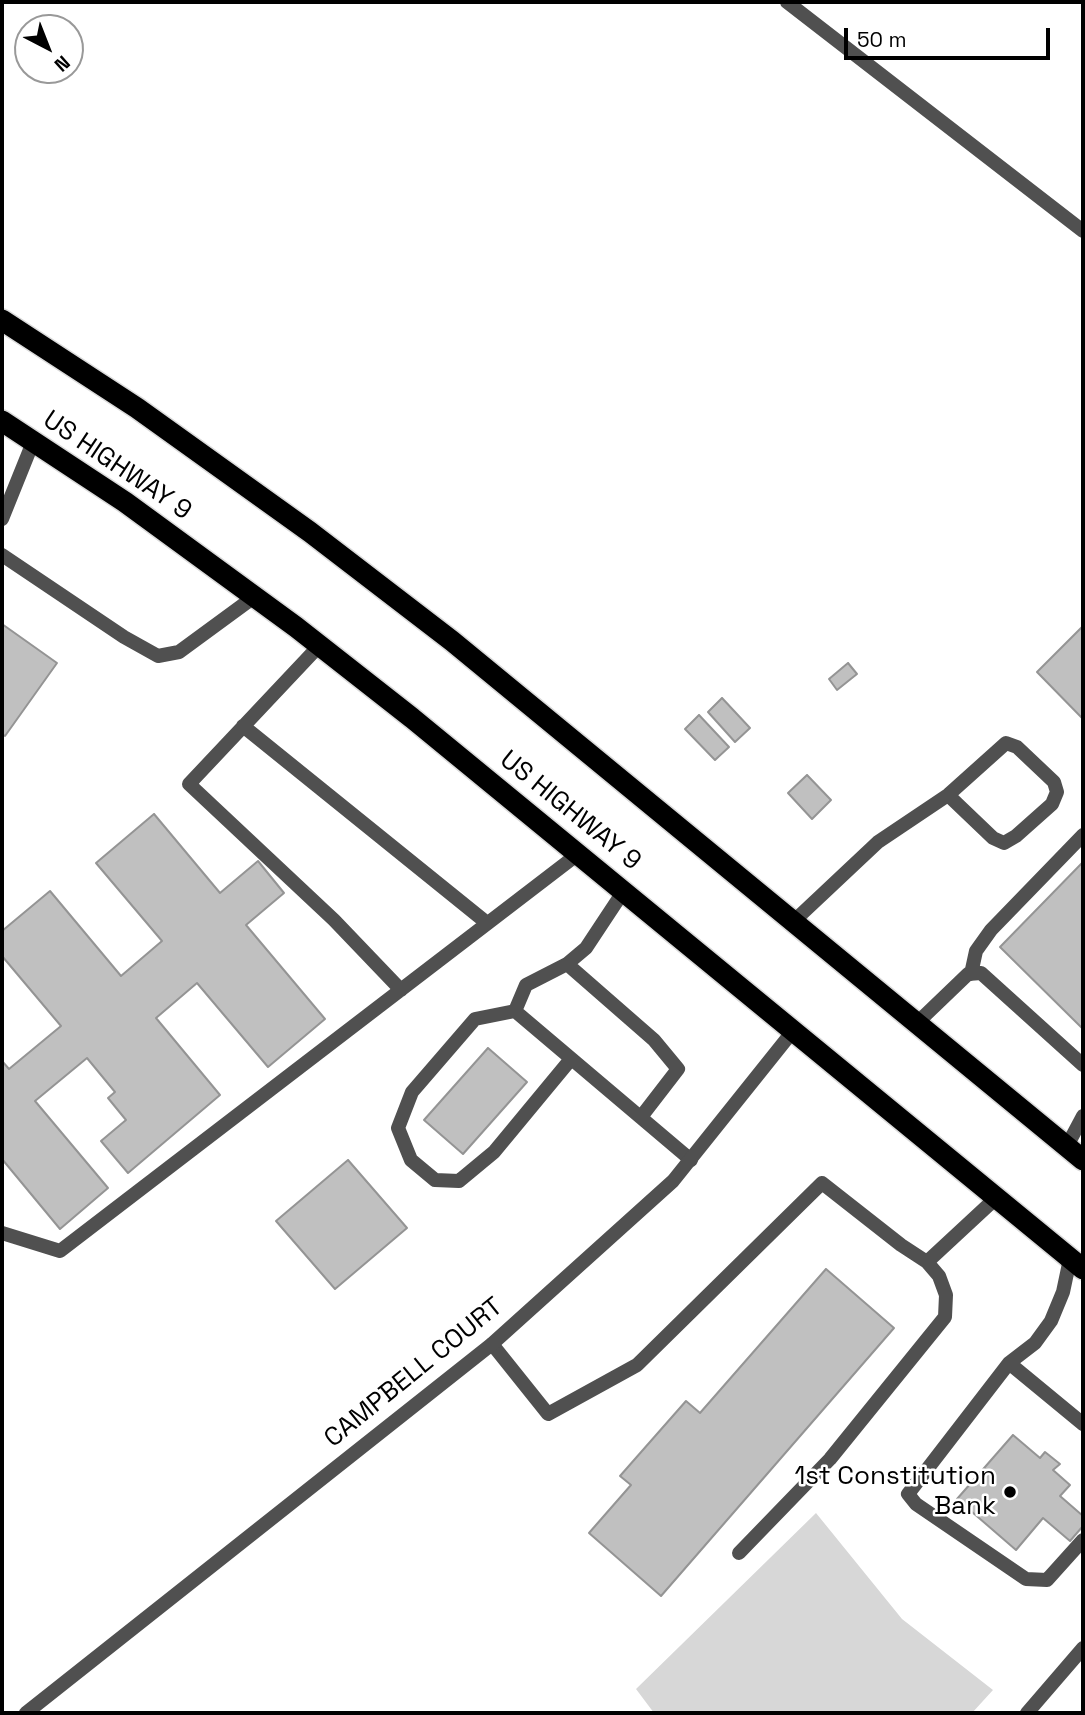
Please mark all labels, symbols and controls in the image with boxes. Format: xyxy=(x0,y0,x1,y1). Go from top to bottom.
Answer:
north arrow xyxy=(14,14,84,84)
scale bar xyxy=(847,14,1054,58)
text: 50 m xyxy=(857,26,907,53)
text: N xyxy=(49,50,75,77)
street label: US HIGHWAY 9 xyxy=(37,405,197,527)
street label: US HIGHWAY 9 xyxy=(493,745,647,877)
street label: CAMPBELL COURT xyxy=(318,1291,510,1455)
place label: 1st Constitution Bank xyxy=(794,1461,996,1522)
marker: 1st Constitution Bank xyxy=(1002,1484,1018,1500)

